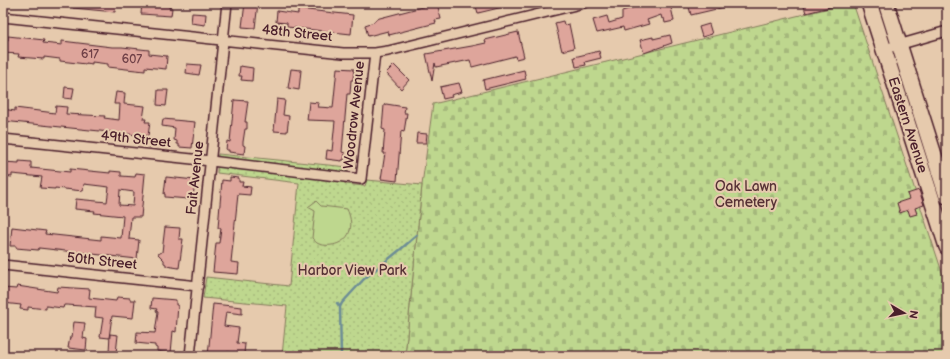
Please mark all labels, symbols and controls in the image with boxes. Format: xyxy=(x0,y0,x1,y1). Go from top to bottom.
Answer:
street label: 48th Street xyxy=(261,21,334,45)
house number: 617 xyxy=(81,47,99,62)
house number: 607 xyxy=(122,52,142,67)
street label: Woodrow Avenue xyxy=(340,60,368,170)
street label: Eastern Avenue xyxy=(884,75,932,175)
street label: 49th Street xyxy=(100,127,173,151)
street label: Fait Avenue xyxy=(183,140,207,216)
park label: Oak Lawn Cemetery xyxy=(715,178,778,211)
street label: 50th Street xyxy=(66,249,139,273)
park label: Harbor View Park xyxy=(298,262,407,279)
north arrow xyxy=(884,293,924,333)
text: N xyxy=(906,309,920,320)

